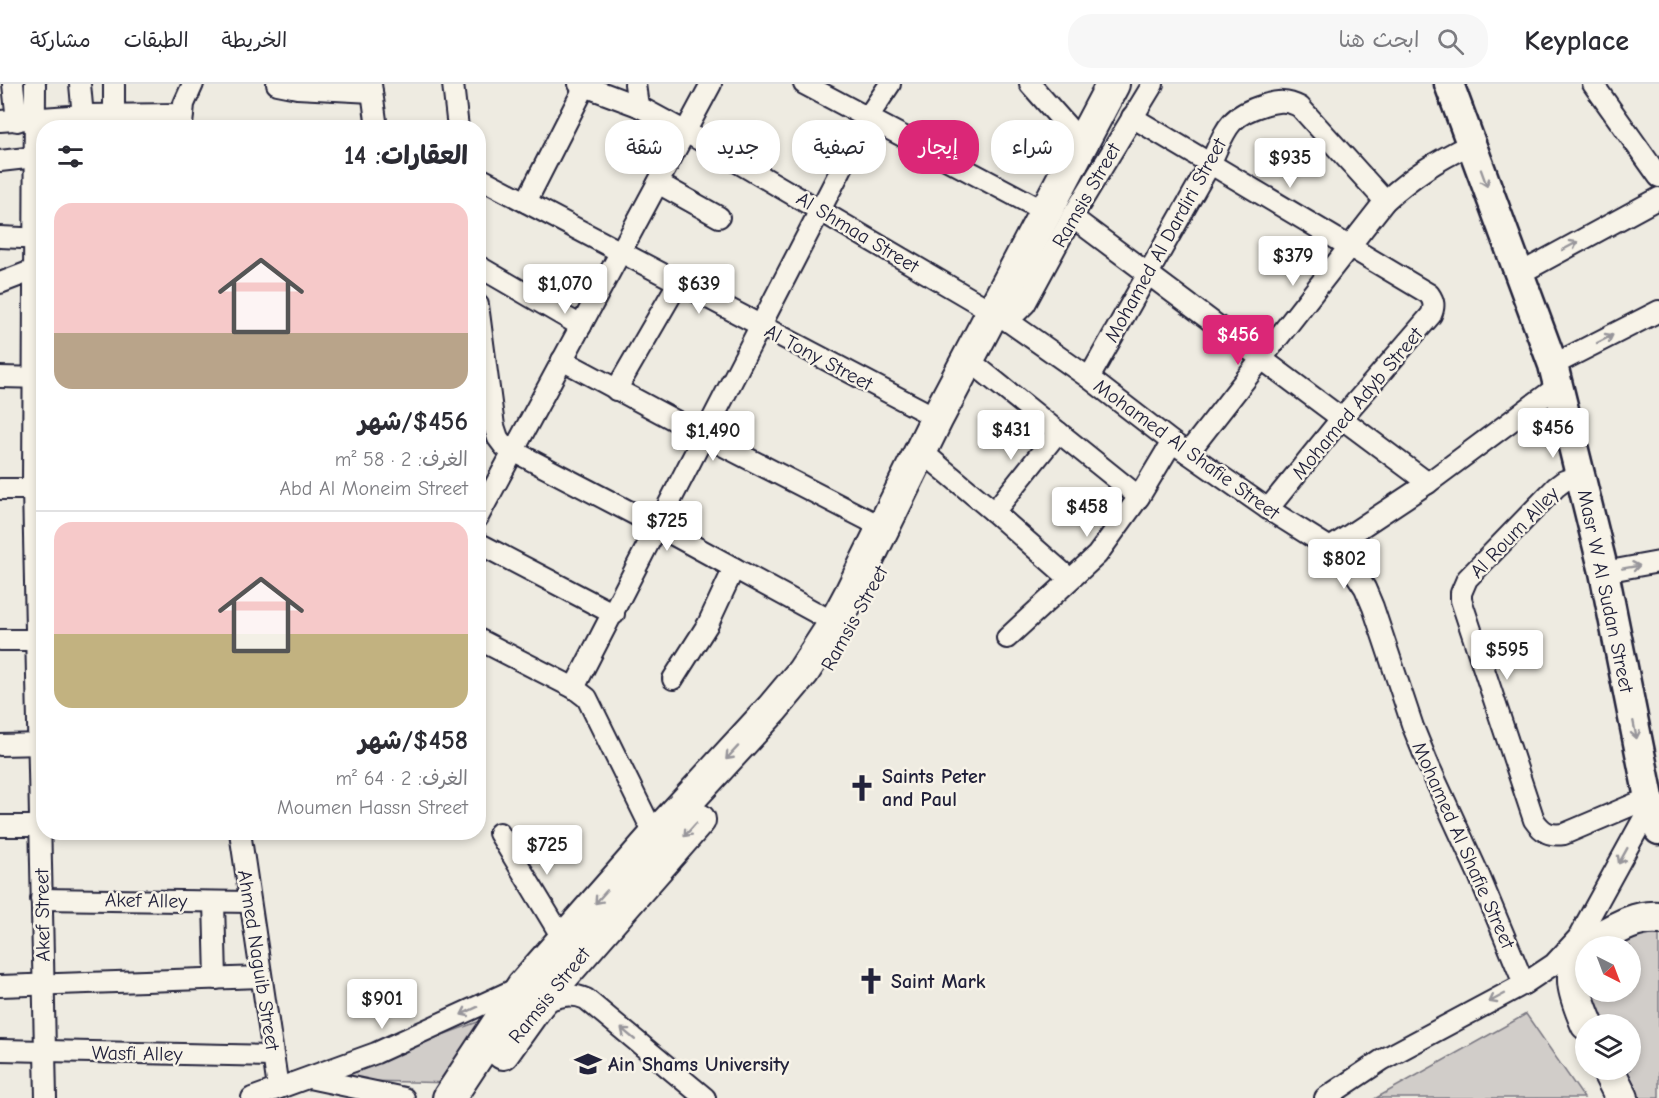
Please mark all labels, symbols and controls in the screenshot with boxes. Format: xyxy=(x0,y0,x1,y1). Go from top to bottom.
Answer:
search box xyxy=(1068,14,1488,68)
icon: search xyxy=(1434,25,1467,58)
text: Keyplace xyxy=(1524,25,1629,57)
text: ابحث هنا xyxy=(1338,27,1419,53)
text: مشاركة xyxy=(30,28,91,52)
text: الطبقات xyxy=(124,28,189,52)
text: الخريطة xyxy=(222,28,287,52)
chip: شقة xyxy=(605,120,684,174)
chip: جديد xyxy=(696,120,780,174)
chip: تصفية xyxy=(792,120,886,174)
chip: إيجار xyxy=(898,120,979,174)
chip: شراء xyxy=(991,120,1074,174)
street label: Mohamed Al Dardiri Street xyxy=(1100,133,1232,346)
street label: Ramsis Street xyxy=(1047,138,1126,251)
pin: $935 xyxy=(1254,138,1326,189)
icon: filters xyxy=(54,140,87,173)
text: العقارات: 14 xyxy=(344,141,468,171)
text: $935 xyxy=(1269,146,1311,169)
one-way arrow xyxy=(1479,168,1490,187)
street label: Al Shmaa Street xyxy=(793,187,924,279)
pin: $379 xyxy=(1257,236,1329,287)
one-way arrow xyxy=(1561,240,1579,251)
icon: home xyxy=(207,242,315,350)
text: $379 xyxy=(1273,244,1313,267)
pin: $1,070 xyxy=(516,264,614,315)
pin: $639 xyxy=(663,264,735,315)
text: $1,070 xyxy=(537,272,593,295)
text: $639 xyxy=(678,272,720,295)
pin: $456 xyxy=(1202,315,1274,366)
street label: Al Tony Street xyxy=(761,319,878,396)
street label: Mohamed Adyb Street xyxy=(1287,322,1428,484)
text: $456 xyxy=(1217,323,1259,346)
one-way arrow xyxy=(1596,332,1614,344)
street label: Mohamed Al Shafie Street xyxy=(1089,374,1285,525)
text: $456/شهر xyxy=(358,407,468,437)
pin: $456 xyxy=(1517,408,1589,459)
pin: $431 xyxy=(975,410,1047,461)
pin: $1,490 xyxy=(664,411,762,462)
text: $456 xyxy=(1532,416,1574,439)
text: $431 xyxy=(991,418,1031,441)
text: $1,490 xyxy=(686,419,741,442)
text: الغرف: 2 · 58 m² xyxy=(335,448,468,471)
text: Abd Al Moneim Street xyxy=(279,477,468,500)
street label: Al Roum Alley xyxy=(1465,482,1564,583)
pin: $458 xyxy=(1051,487,1123,538)
street label: Masr W Al Sudan Street xyxy=(1573,488,1639,696)
text: $458 xyxy=(1066,495,1108,518)
pin: $725 xyxy=(631,501,703,552)
text: $725 xyxy=(646,509,688,532)
pin: $802 xyxy=(1308,539,1380,590)
text: $802 xyxy=(1322,547,1366,570)
icon: home xyxy=(207,561,315,669)
street label: Ramsis Street xyxy=(816,561,893,675)
one-way arrow xyxy=(1621,561,1641,572)
pin: $595 xyxy=(1471,630,1543,681)
text: $595 xyxy=(1485,638,1529,661)
one-way arrow xyxy=(1630,719,1641,739)
text: $458/شهر xyxy=(358,726,468,756)
street label: Mohamed Al Shafie Street xyxy=(1408,738,1520,953)
one-way arrow xyxy=(725,745,739,760)
place label: Saints Peter and Paul xyxy=(882,765,986,811)
text: الغرف: 2 · 64 m² xyxy=(335,767,468,790)
church icon: Saints Peter and Paul xyxy=(847,773,877,803)
text: Moumen Hassn Street xyxy=(277,796,468,819)
one-way arrow xyxy=(683,822,697,837)
pin: $725 xyxy=(511,825,583,876)
text: $725 xyxy=(526,833,568,856)
one-way arrow xyxy=(1616,848,1628,865)
street label: Akef Street xyxy=(30,867,55,962)
street label: Ahmed Naguib Street xyxy=(233,868,284,1053)
street label: Akef Alley xyxy=(105,888,187,913)
one-way arrow xyxy=(594,889,608,904)
north arrow xyxy=(1575,936,1641,1002)
map controls xyxy=(1575,936,1641,1080)
street label: Ramsis Street xyxy=(504,942,596,1048)
church icon: Saint Mark xyxy=(856,966,886,996)
place label: Saint Mark xyxy=(891,970,986,993)
pin: $901 xyxy=(346,979,418,1030)
text: $901 xyxy=(361,987,403,1010)
one-way arrow xyxy=(1489,992,1506,1004)
one-way arrow xyxy=(461,1005,479,1017)
button: layers xyxy=(1575,1014,1641,1080)
one-way arrow xyxy=(621,1027,636,1041)
street label: Wasfi Alley xyxy=(91,1041,183,1066)
school or university icon: Ain Shams University xyxy=(573,1049,603,1079)
place label: Ain Shams University xyxy=(608,1053,790,1076)

